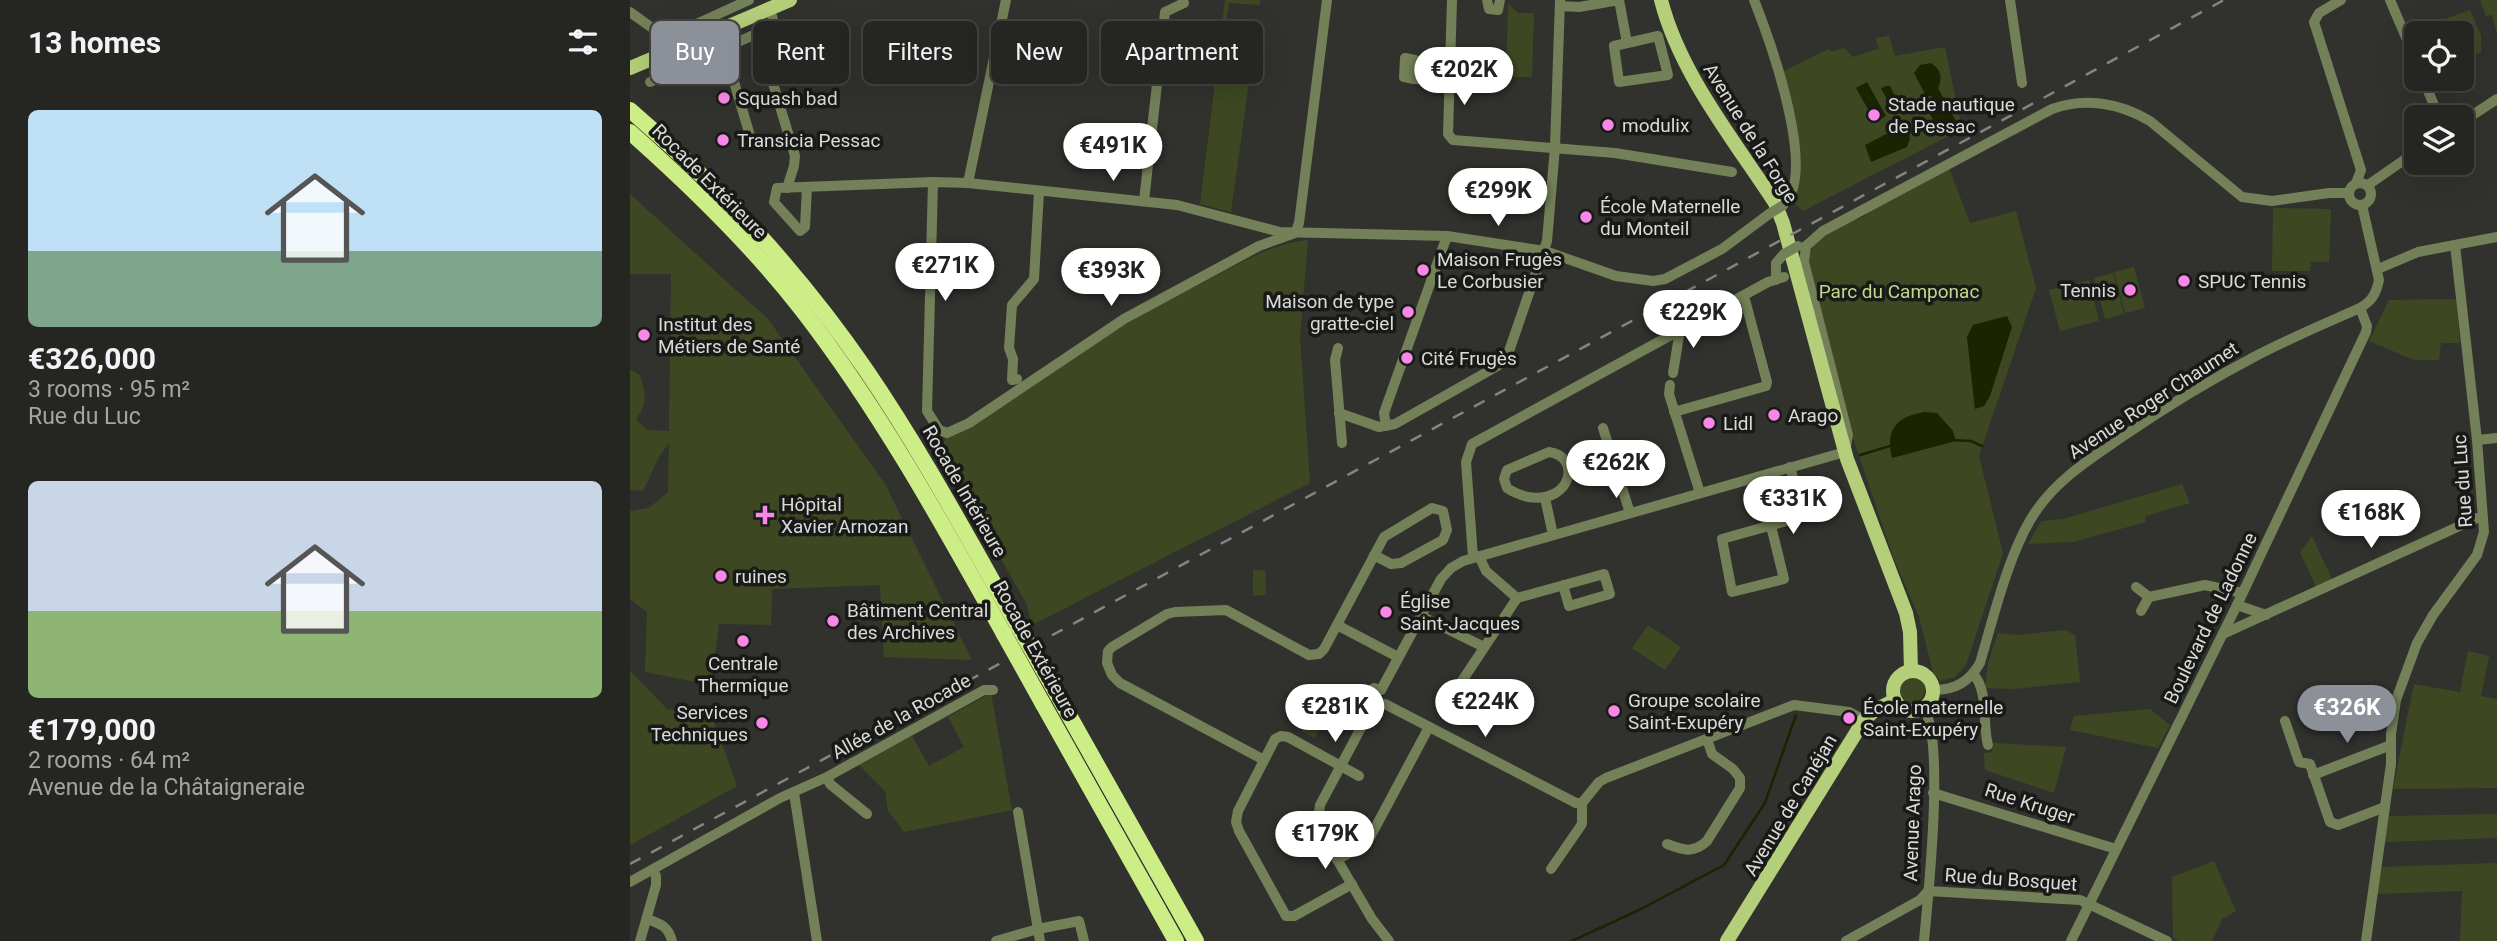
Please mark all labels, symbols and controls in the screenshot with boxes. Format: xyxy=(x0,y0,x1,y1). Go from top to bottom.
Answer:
chip: Buy xyxy=(651,21,739,84)
chip: Rent xyxy=(753,21,849,84)
chip: Filters xyxy=(863,21,977,84)
chip: New xyxy=(991,21,1087,84)
chip: Apartment xyxy=(1101,21,1263,84)
map controls xyxy=(2404,21,2474,175)
button: locate xyxy=(2404,21,2474,91)
icon: filters xyxy=(564,23,602,61)
text: 13 homes xyxy=(28,25,161,60)
pin: €202K xyxy=(1415,48,1513,107)
text: €202K xyxy=(1430,56,1498,83)
street label: Avenue de la Forge xyxy=(1698,59,1803,207)
place label: Squash bad xyxy=(738,87,838,110)
marker: Squash bad xyxy=(716,90,732,106)
place label: Stade nautique de Pessac xyxy=(1888,93,2015,138)
button: layers xyxy=(2404,105,2474,175)
marker: Stade nautique de Pessac xyxy=(1866,107,1882,123)
place label: modulix xyxy=(1622,114,1690,137)
marker: modulix xyxy=(1600,117,1616,133)
street label: Rocade Extérieure xyxy=(647,119,772,244)
pin: €491K xyxy=(1064,124,1162,183)
place label: Transicia Pessac xyxy=(737,129,880,152)
marker: Transicia Pessac xyxy=(715,132,731,148)
text: €491K xyxy=(1079,132,1147,159)
icon: home xyxy=(252,155,378,281)
pin: €299K xyxy=(1449,168,1547,228)
text: €299K xyxy=(1464,177,1532,204)
place label: École Maternelle du Monteil xyxy=(1600,195,1740,240)
marker: École Maternelle du Monteil xyxy=(1578,209,1594,225)
pin: €271K xyxy=(896,244,994,303)
pin: €393K xyxy=(1062,248,1160,308)
place label: Maison Frugès Le Corbusier xyxy=(1437,248,1562,293)
text: €271K xyxy=(911,252,979,279)
text: €393K xyxy=(1077,257,1145,284)
marker: Maison Frugès Le Corbusier xyxy=(1415,262,1431,278)
place label: SPUC Tennis xyxy=(2198,270,2306,293)
marker: SPUC Tennis xyxy=(2176,273,2192,289)
place label: Tennis xyxy=(2060,279,2116,302)
park label: Parc du Camponac xyxy=(1819,280,1979,303)
marker: Tennis xyxy=(2122,282,2138,298)
place label: Maison de type gratte-ciel xyxy=(1265,290,1394,335)
pin: €229K xyxy=(1644,290,1742,350)
text: €229K xyxy=(1659,299,1727,326)
marker: Maison de type gratte-ciel xyxy=(1400,304,1416,320)
place label: Institut des Métiers de Santé xyxy=(658,313,800,358)
marker: Institut des Métiers de Santé xyxy=(636,327,652,343)
street label: Avenue Roger Chaumet xyxy=(2064,337,2243,464)
text: €326,000 xyxy=(28,341,156,376)
place label: Cité Frugès xyxy=(1421,347,1517,370)
marker: Cité Frugès xyxy=(1399,350,1415,366)
text: 3 rooms · 95 m² xyxy=(28,376,190,403)
text: Rue du Luc xyxy=(28,403,141,430)
place label: Arago xyxy=(1788,404,1838,427)
marker: Arago xyxy=(1766,407,1782,423)
place label: Lidl xyxy=(1723,412,1753,435)
marker: Lidl xyxy=(1701,415,1717,431)
street label: Rocade Intérieure xyxy=(918,421,1012,561)
street label: Rue du Luc xyxy=(2448,434,2477,528)
pin: €262K xyxy=(1567,440,1665,500)
text: €262K xyxy=(1582,449,1650,476)
pin: €331K xyxy=(1744,476,1842,536)
text: €331K xyxy=(1759,485,1827,512)
pin: €168K xyxy=(2322,490,2420,550)
place label: Hôpital Xavier Arnozan xyxy=(781,493,908,538)
text: €168K xyxy=(2337,499,2405,526)
marker: Hôpital Xavier Arnozan xyxy=(755,505,775,525)
icon: home xyxy=(252,526,378,652)
street label: Boulevard de Ladonne xyxy=(2159,529,2262,708)
place label: ruines xyxy=(735,565,787,588)
marker: ruines xyxy=(713,568,729,584)
street label: Rocade Extérieure xyxy=(988,577,1083,722)
place label: Église Saint-Jacques xyxy=(1400,590,1520,635)
place label: Bâtiment Central des Archives xyxy=(847,599,988,644)
marker: Église Saint-Jacques xyxy=(1378,604,1394,620)
marker: Bâtiment Central des Archives xyxy=(825,613,841,629)
marker: Centrale Thermique xyxy=(735,633,751,649)
place label: Centrale Thermique xyxy=(698,652,788,697)
street label: Allée de la Rocade xyxy=(828,669,975,764)
pin: €224K xyxy=(1436,680,1534,739)
pin: €281K xyxy=(1286,684,1384,744)
pin: €326K xyxy=(2298,686,2396,745)
text: €224K xyxy=(1451,688,1519,715)
place label: Groupe scolaire Saint-Exupéry xyxy=(1628,689,1760,734)
text: €281K xyxy=(1301,693,1369,720)
text: €326K xyxy=(2313,694,2381,721)
place label: École maternelle Saint-Exupéry xyxy=(1863,696,2003,741)
place label: Services Techniques xyxy=(651,701,748,746)
marker: Groupe scolaire Saint-Exupéry xyxy=(1606,703,1622,719)
marker: École maternelle Saint-Exupéry xyxy=(1841,710,1857,726)
text: €179,000 xyxy=(28,712,156,747)
marker: Services Techniques xyxy=(754,715,770,731)
street label: Avenue de Canéjan xyxy=(1739,730,1842,880)
text: 2 rooms · 64 m² xyxy=(28,747,190,774)
street label: Avenue Arago xyxy=(1899,764,1926,882)
text: Avenue de la Châtaigneraie xyxy=(28,774,305,801)
street label: Rue Kruger xyxy=(1982,778,2078,829)
pin: €179K xyxy=(1276,812,1374,871)
text: €179K xyxy=(1291,820,1359,847)
street label: Rue du Bosquet xyxy=(1944,863,2078,896)

